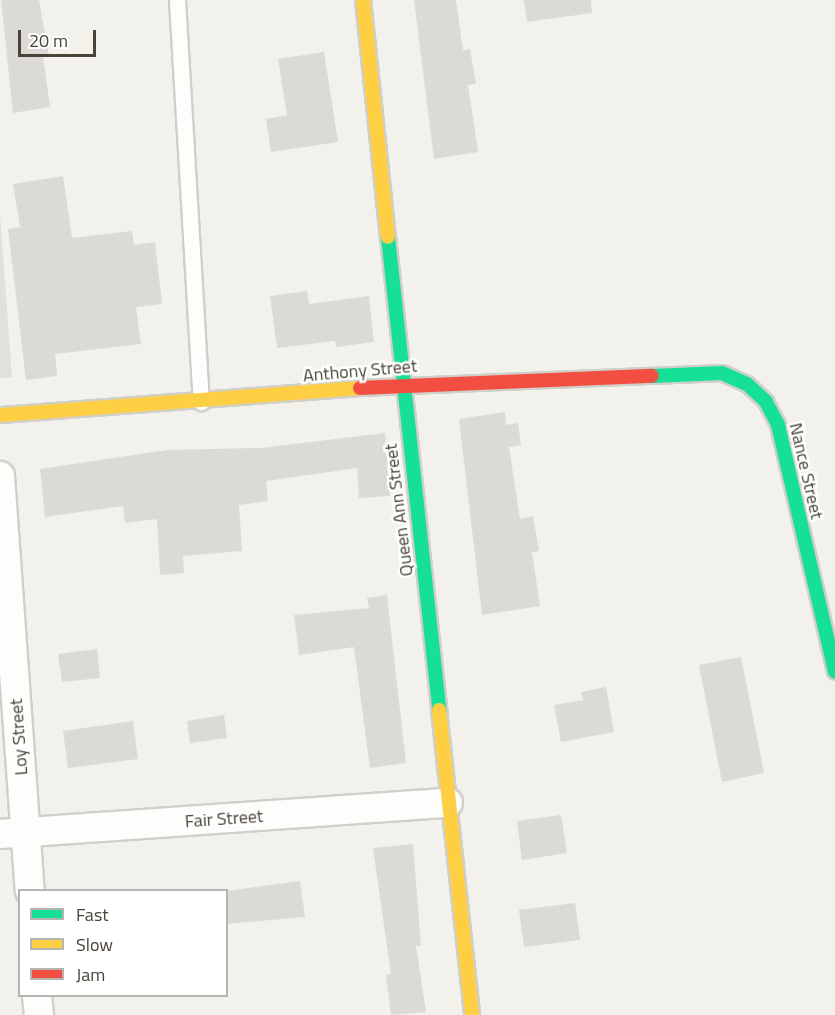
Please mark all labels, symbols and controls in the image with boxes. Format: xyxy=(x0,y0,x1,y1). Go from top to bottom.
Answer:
scale bar xyxy=(21,18,99,56)
text: 20 m xyxy=(29,27,68,54)
street label: Anthony Street xyxy=(302,355,418,387)
street label: Nance Street xyxy=(784,421,828,521)
street label: Queen Ann Street xyxy=(380,442,418,578)
street label: Loy Street xyxy=(6,698,32,776)
street label: Fair Street xyxy=(184,805,264,833)
legend xyxy=(18,889,228,997)
text: Fast xyxy=(76,901,109,928)
text: Slow xyxy=(76,931,113,958)
text: Jam xyxy=(76,961,105,988)

